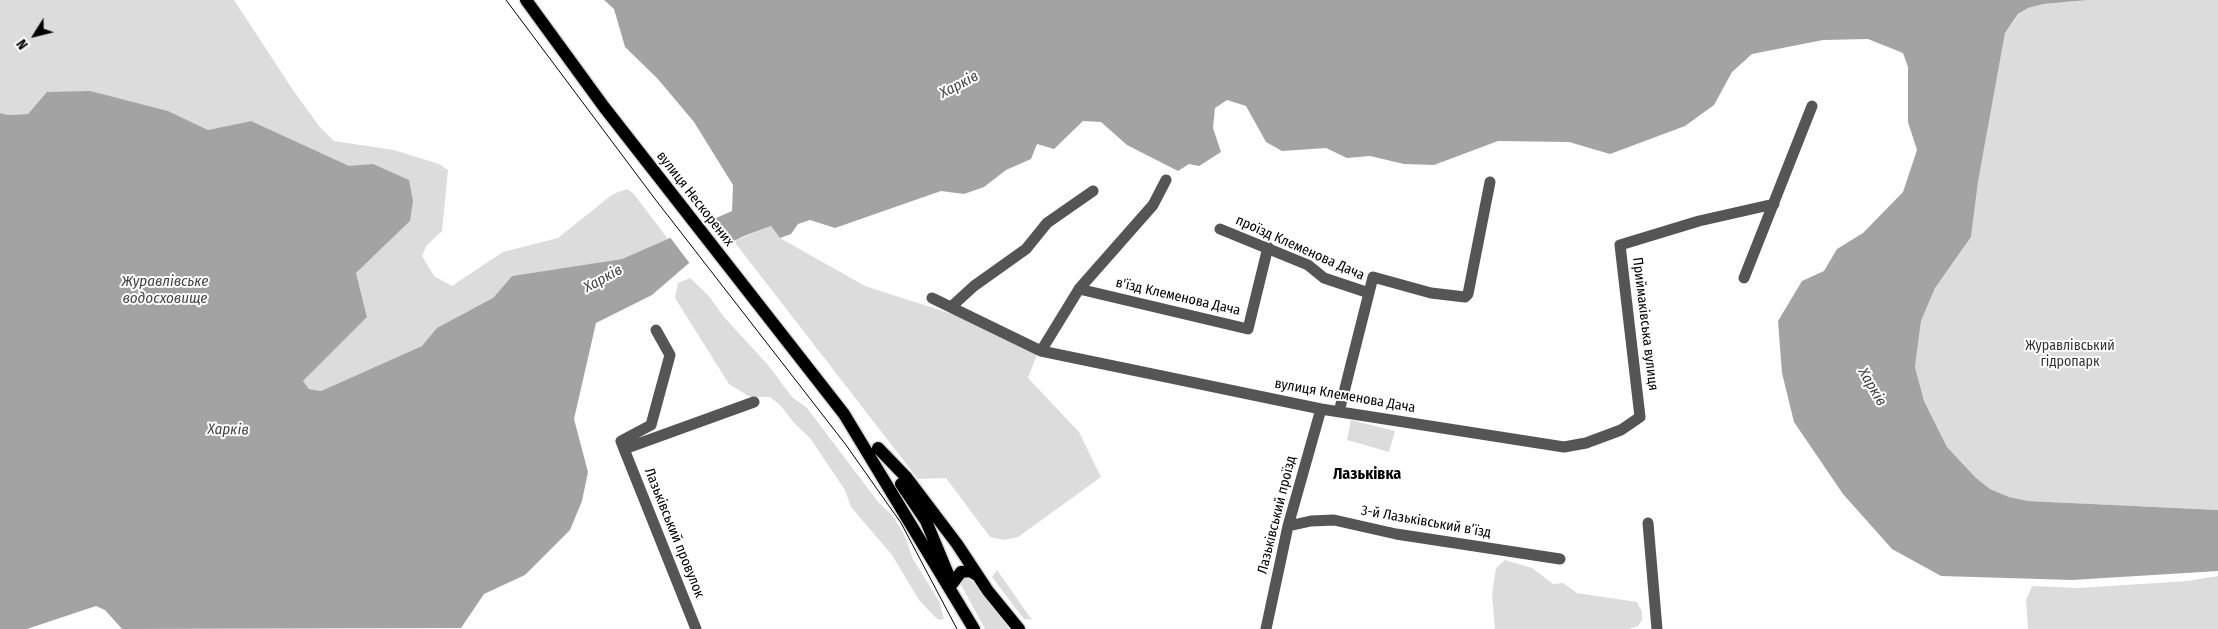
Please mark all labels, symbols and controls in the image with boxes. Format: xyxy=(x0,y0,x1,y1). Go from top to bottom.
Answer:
north arrow xyxy=(10,10,60,60)
text: N xyxy=(13,36,32,53)
water label: Харків xyxy=(937,67,981,103)
street label: вулиця Нескорених xyxy=(653,148,737,250)
street label: проїзд Клеменова Дача xyxy=(1233,212,1367,284)
street label: Приймаківська вулиця xyxy=(1628,256,1662,392)
water label: Харків xyxy=(581,261,625,297)
water label: Журавлівське водосховище xyxy=(122,273,208,308)
street label: в'їзд Клеменова Дача xyxy=(1114,274,1242,320)
park label: Журавлівський гідропарк xyxy=(2025,338,2115,371)
water label: Харків xyxy=(1854,365,1890,409)
street label: вулиця Клеменова Дача xyxy=(1273,375,1417,417)
water label: Харків xyxy=(207,421,249,439)
street label: Лазьківський проїзд xyxy=(1254,454,1300,576)
district label: Лазьківка xyxy=(1333,465,1401,485)
street label: Лазьківський провулок xyxy=(640,466,708,600)
street label: 3-й Лазьківський в’їзд xyxy=(1360,502,1492,542)

